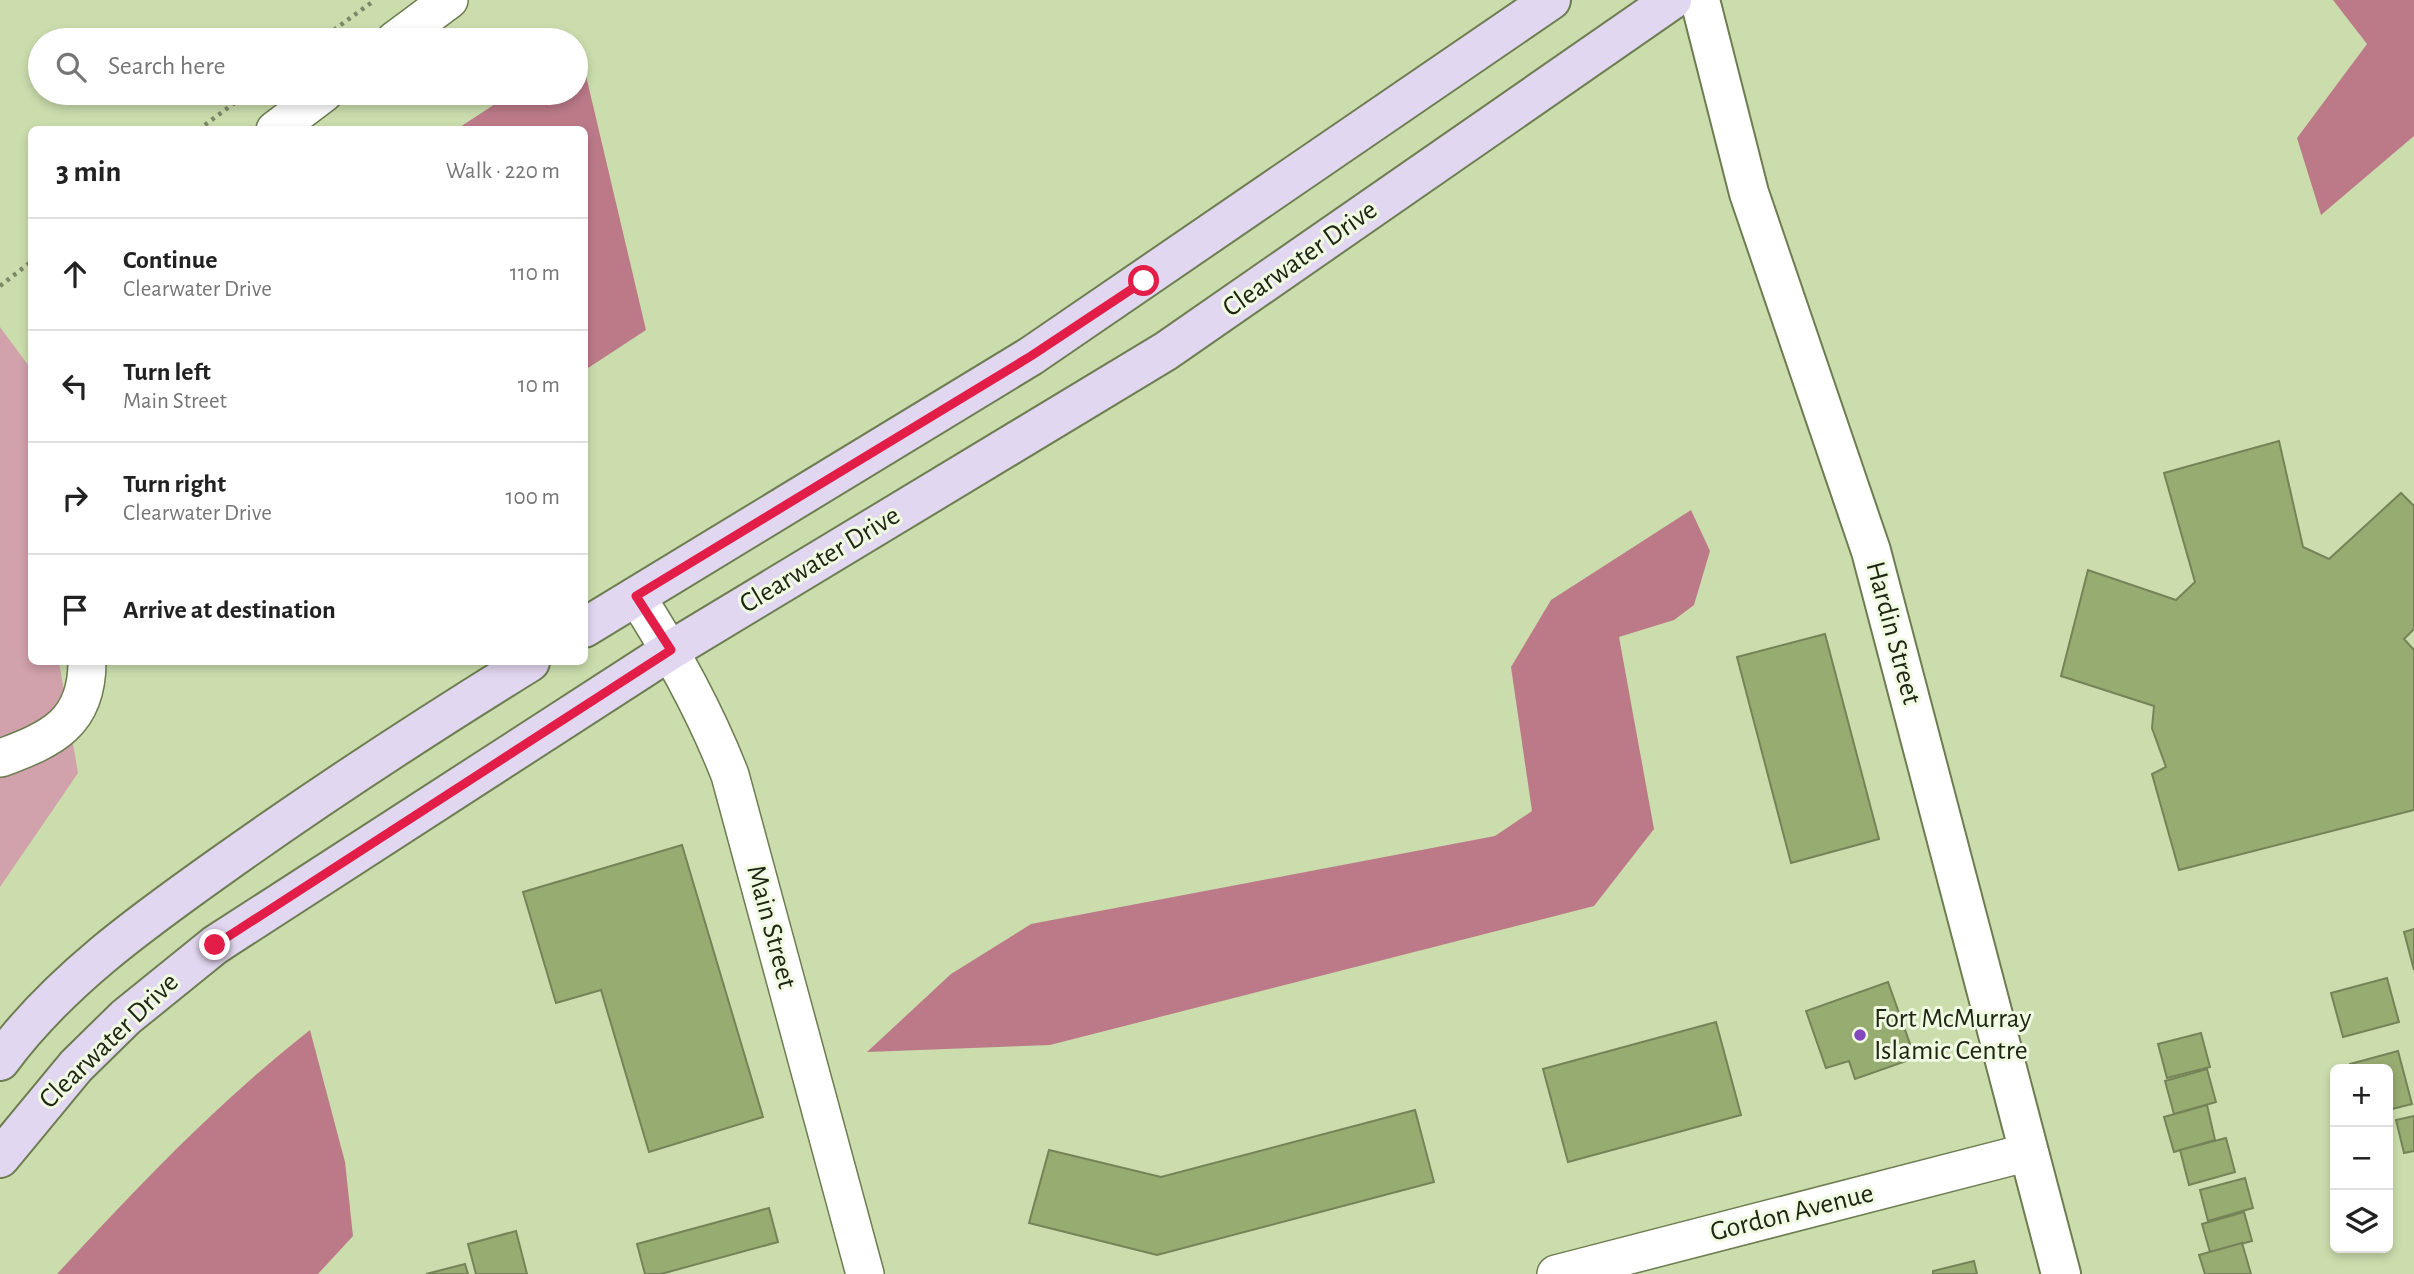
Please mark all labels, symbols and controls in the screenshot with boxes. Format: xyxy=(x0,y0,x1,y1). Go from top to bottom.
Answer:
search box xyxy=(28,28,588,105)
icon: search xyxy=(52,48,90,86)
text: Search here xyxy=(108,53,226,79)
text: 3 min xyxy=(56,157,121,187)
text: Walk · 220 m xyxy=(446,160,560,183)
street label: Clearwater Drive xyxy=(1218,196,1382,322)
text: Continue xyxy=(123,247,218,273)
icon: ahead xyxy=(56,255,94,293)
text: 110 m xyxy=(510,262,560,285)
route start xyxy=(1128,265,1159,296)
text: Clearwater Drive xyxy=(123,278,272,301)
text: Turn left xyxy=(123,359,211,385)
icon: left xyxy=(56,367,94,405)
text: 10 m xyxy=(518,374,560,397)
text: Main Street xyxy=(123,390,227,413)
text: Turn right xyxy=(123,471,226,497)
icon: right xyxy=(56,479,94,517)
text: 100 m xyxy=(506,486,560,509)
street label: Clearwater Drive xyxy=(735,501,905,619)
text: Clearwater Drive xyxy=(123,502,272,525)
street label: Hardin Street xyxy=(1861,559,1926,707)
icon: arrive xyxy=(56,591,94,629)
text: Arrive at destination xyxy=(123,597,336,623)
street label: Main Street xyxy=(741,862,801,992)
route end xyxy=(199,929,230,960)
street label: Clearwater Drive xyxy=(34,968,184,1114)
place label: Fort McMurray Islamic Centre xyxy=(1874,1005,2031,1065)
marker: Fort McMurray Islamic Centre xyxy=(1852,1027,1868,1043)
map controls xyxy=(2330,1064,2393,1253)
button: + xyxy=(2330,1064,2393,1127)
button: − xyxy=(2330,1127,2393,1190)
street label: Gordon Avenue xyxy=(1707,1179,1877,1247)
button: layers xyxy=(2330,1190,2393,1253)

